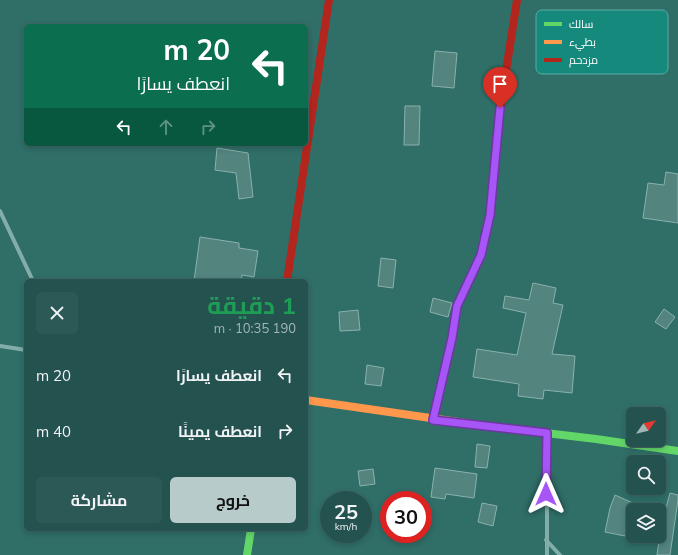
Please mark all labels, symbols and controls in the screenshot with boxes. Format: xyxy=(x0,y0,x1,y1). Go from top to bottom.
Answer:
legend xyxy=(536,10,668,74)
text: سالك xyxy=(569,17,593,31)
text: 20 m xyxy=(164,32,230,67)
text: بطيء xyxy=(569,35,596,51)
icon: left xyxy=(244,40,296,92)
text: مزدحم xyxy=(569,53,598,68)
pin xyxy=(483,67,517,108)
text: انعطف يسارًا xyxy=(137,72,230,95)
icon: arrive xyxy=(489,73,511,95)
icon: left xyxy=(113,116,135,138)
icon: ahead xyxy=(155,116,177,138)
icon: right xyxy=(197,116,219,138)
text: 1 دقيقة xyxy=(207,290,296,320)
button: close xyxy=(36,292,78,334)
text: 190 m · 10:35 xyxy=(214,320,296,336)
icon: left xyxy=(274,364,296,386)
text: 20 m xyxy=(36,366,71,385)
text: انعطف يسارًا xyxy=(176,366,262,385)
north arrow xyxy=(626,407,666,447)
map controls xyxy=(626,407,666,543)
icon: right xyxy=(274,420,296,442)
text: 40 m xyxy=(36,422,71,441)
text: انعطف يمينًا xyxy=(178,422,262,441)
button: search xyxy=(626,455,666,495)
position arrow xyxy=(525,473,567,515)
button: مشاركة xyxy=(36,477,162,523)
button: خروج xyxy=(170,477,296,523)
speed limit sign: 30 xyxy=(380,491,432,543)
text: 25 xyxy=(334,499,358,524)
button: layers xyxy=(626,503,666,543)
text: km/h xyxy=(335,520,357,533)

